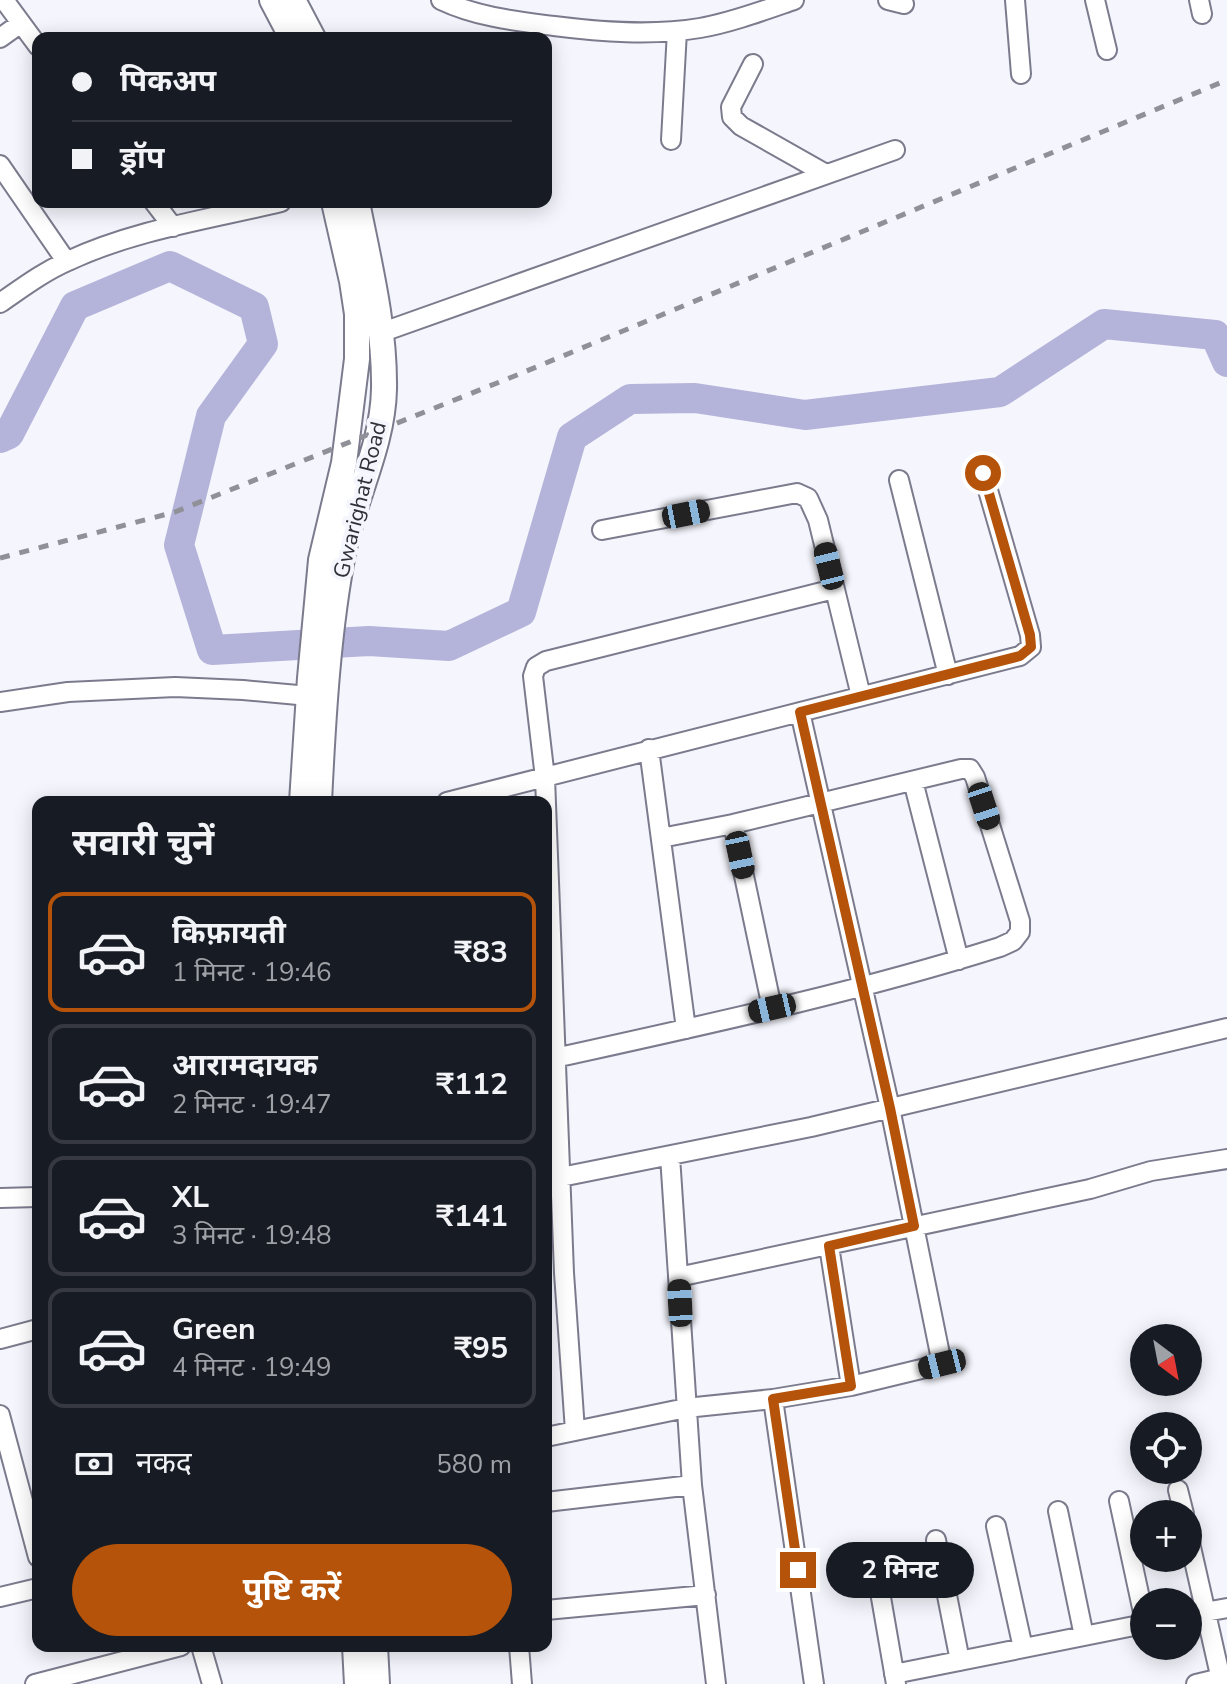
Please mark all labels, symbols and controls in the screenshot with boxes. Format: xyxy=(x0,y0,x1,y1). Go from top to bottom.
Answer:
text: पिकअप xyxy=(120,61,216,102)
text: ड्रॉप xyxy=(120,138,164,179)
street label: Gwarighat Road xyxy=(326,419,394,581)
route start xyxy=(965,455,1001,491)
car xyxy=(660,498,712,530)
car xyxy=(812,540,846,592)
car xyxy=(965,779,1003,833)
text: सवारी चुनें xyxy=(72,819,214,868)
car xyxy=(723,829,757,881)
text: किफ़ायती xyxy=(172,913,286,954)
icon: car xyxy=(76,916,148,988)
text: ₹83 xyxy=(454,932,508,973)
text: 1 मिनट · 19:46 xyxy=(172,955,332,990)
car xyxy=(746,991,798,1025)
text: आरामदायक xyxy=(172,1045,318,1086)
icon: car xyxy=(76,1048,148,1120)
text: ₹112 xyxy=(436,1064,508,1105)
text: 2 मिनट · 19:47 xyxy=(172,1087,332,1122)
text: XL xyxy=(172,1177,209,1218)
icon: car xyxy=(76,1180,148,1252)
text: ₹141 xyxy=(436,1196,508,1237)
text: 3 मिनट · 19:48 xyxy=(172,1218,332,1253)
car xyxy=(667,1278,693,1328)
text: Green xyxy=(172,1309,256,1350)
icon: car xyxy=(76,1312,148,1384)
north arrow xyxy=(1130,1324,1202,1396)
map controls xyxy=(1130,1324,1202,1660)
text: ₹95 xyxy=(454,1328,508,1369)
car xyxy=(916,1347,968,1381)
text: 4 मिनट · 19:49 xyxy=(172,1350,332,1385)
button: locate xyxy=(1130,1412,1202,1484)
icon: cash xyxy=(72,1442,116,1486)
text: नकद xyxy=(136,1443,192,1484)
text: 580 m xyxy=(436,1447,512,1482)
button: + xyxy=(1130,1500,1202,1572)
callout: 2 मिनट xyxy=(826,1542,974,1598)
button: पुष्टि करें xyxy=(72,1544,512,1636)
route end xyxy=(780,1552,816,1588)
text: 2 मिनट xyxy=(861,1552,939,1587)
button: − xyxy=(1130,1588,1202,1660)

